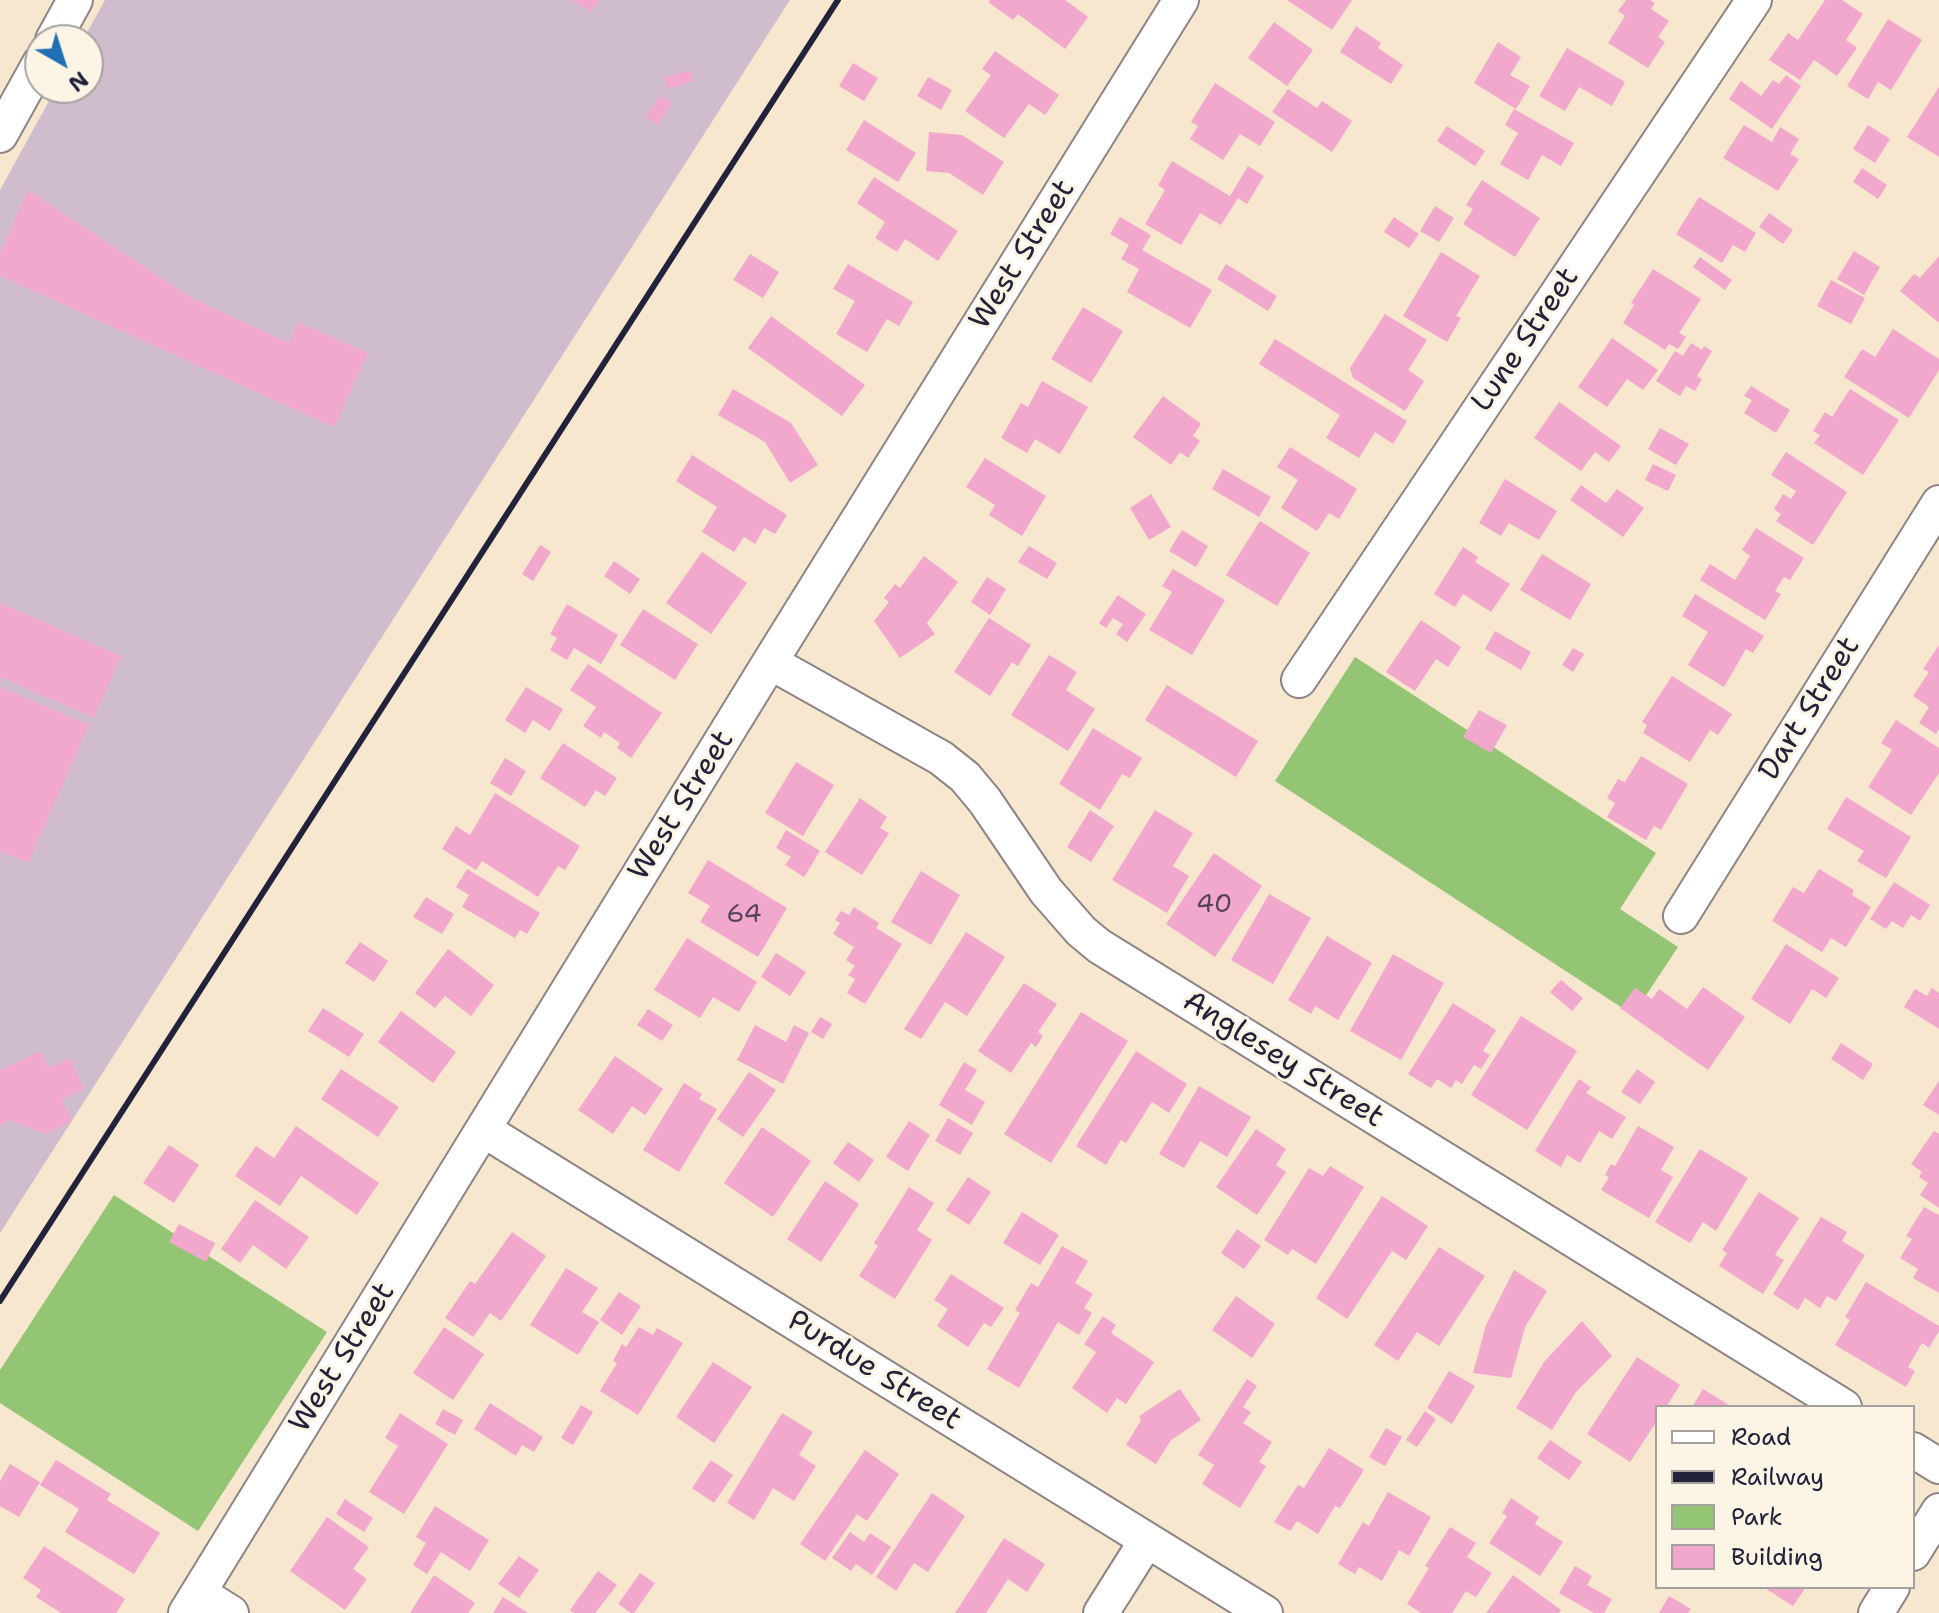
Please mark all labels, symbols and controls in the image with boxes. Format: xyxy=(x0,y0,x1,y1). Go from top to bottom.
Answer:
north arrow xyxy=(24,24,104,104)
text: N xyxy=(62,65,94,98)
street label: West Street xyxy=(963,173,1083,337)
street label: Lune Street xyxy=(1465,261,1587,419)
street label: Dart Street xyxy=(1752,631,1868,787)
street label: West Street xyxy=(622,724,742,888)
house number: 40 xyxy=(1196,889,1232,921)
house number: 64 xyxy=(726,899,762,931)
street label: Anglesey Street xyxy=(1176,984,1390,1136)
street label: West Street xyxy=(283,1276,403,1440)
street label: Purdue Street xyxy=(780,1303,968,1439)
legend xyxy=(1655,1405,1915,1589)
text: Road xyxy=(1731,1421,1791,1453)
text: Railway xyxy=(1731,1461,1824,1493)
text: Park xyxy=(1731,1501,1783,1533)
text: Building xyxy=(1731,1541,1823,1573)

